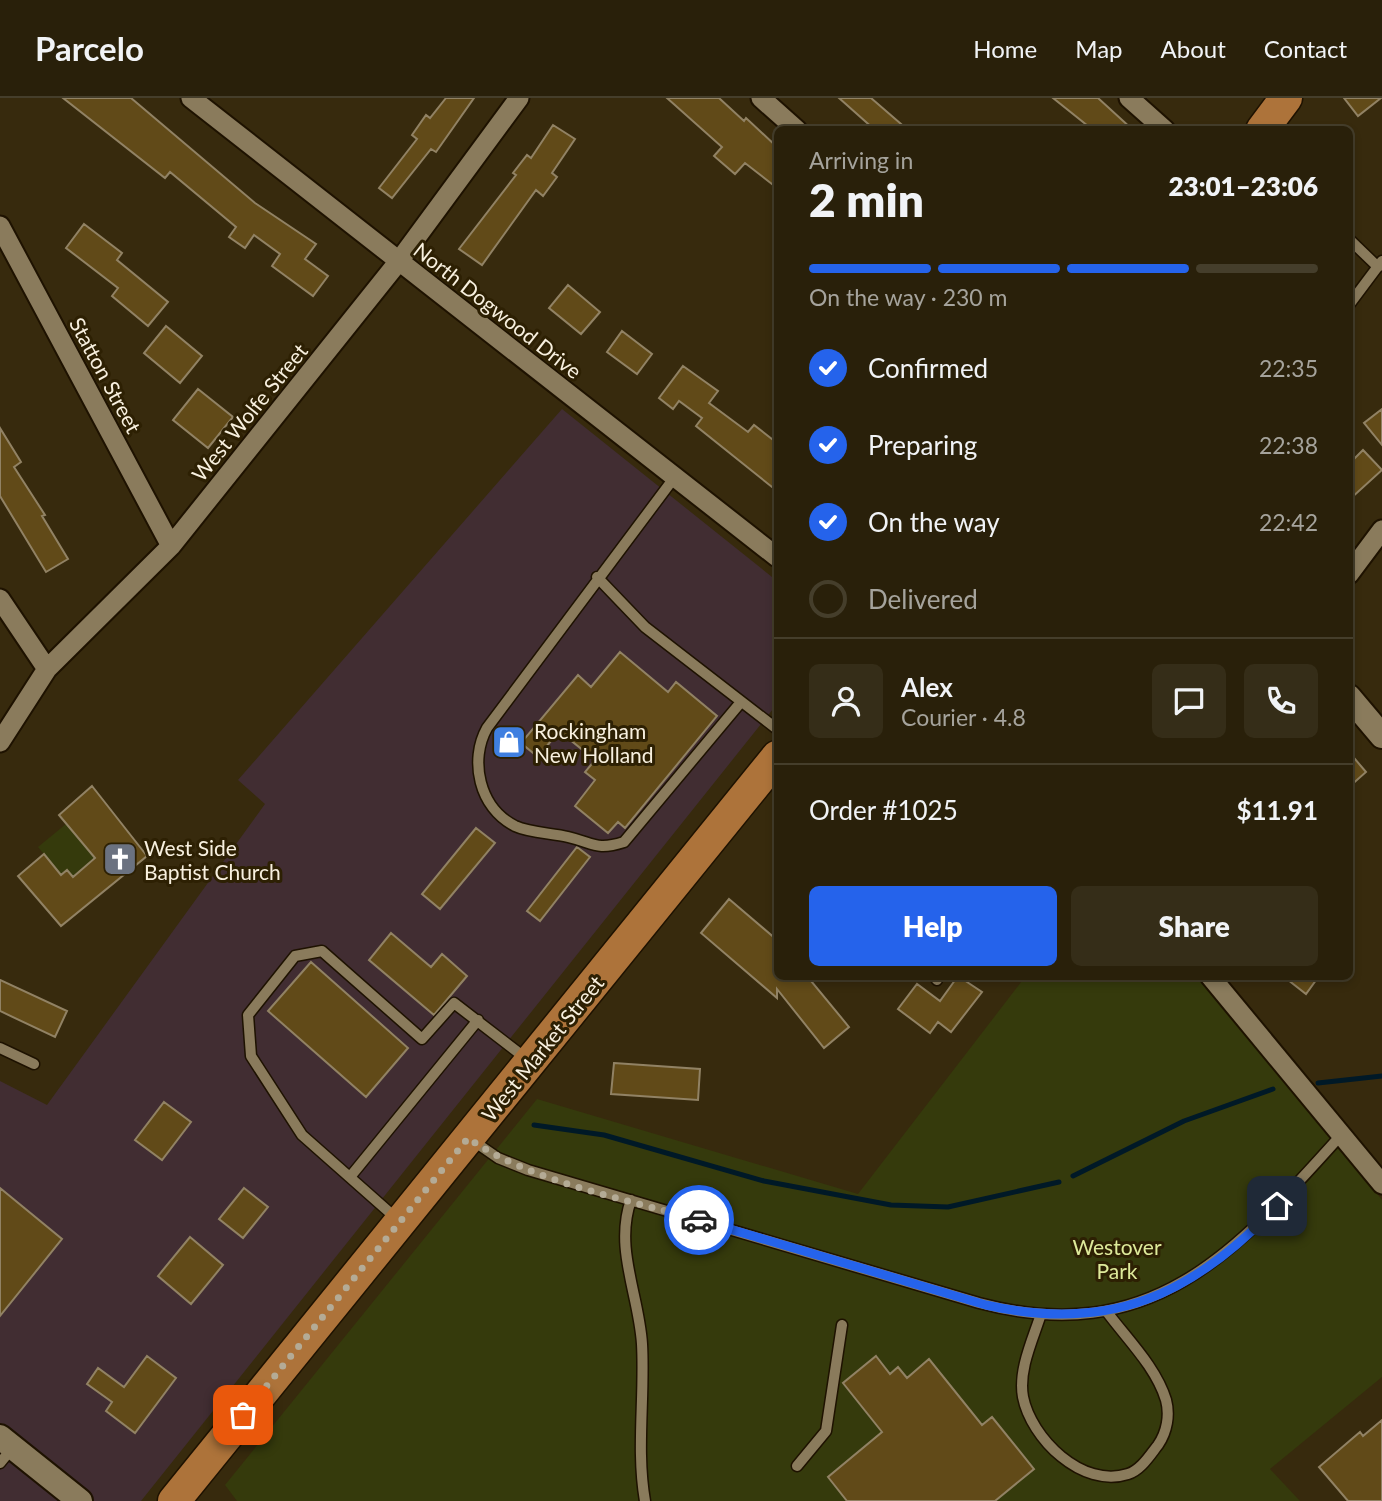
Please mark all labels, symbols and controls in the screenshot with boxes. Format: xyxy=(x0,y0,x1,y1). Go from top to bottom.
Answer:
text: Parcelo xyxy=(35,28,144,68)
text: Home xyxy=(973,34,1037,63)
text: Map xyxy=(1075,34,1123,63)
text: About xyxy=(1161,34,1226,63)
text: Contact xyxy=(1264,34,1347,63)
text: Arriving in xyxy=(809,146,913,174)
text: 23:01–23:06 xyxy=(1168,170,1318,202)
text: 2 min xyxy=(809,172,924,227)
street label: North Dogwood Drive xyxy=(409,237,587,383)
text: On the way · 230 m xyxy=(809,283,1008,311)
street label: Statton Street xyxy=(65,313,147,437)
street label: West Wolfe Street xyxy=(186,338,312,486)
icon: check xyxy=(809,349,847,387)
text: Confirmed xyxy=(868,352,988,384)
text: 22:35 xyxy=(1259,354,1318,382)
icon: check xyxy=(809,426,847,464)
text: Preparing xyxy=(868,429,977,461)
text: 22:38 xyxy=(1259,431,1318,459)
icon: check xyxy=(809,503,847,541)
text: On the way xyxy=(868,506,1000,538)
text: 22:42 xyxy=(1259,508,1318,536)
text: Delivered xyxy=(868,583,978,615)
button: person xyxy=(809,664,883,738)
button: chat xyxy=(1152,664,1226,738)
button: phone xyxy=(1244,664,1318,738)
text: Alex xyxy=(901,671,953,703)
text: Courier · 4.8 xyxy=(901,703,1026,731)
place label: Rockingham New Holland xyxy=(534,718,654,767)
shop icon: Rockingham New Holland xyxy=(490,723,528,761)
text: Order #1025 xyxy=(809,794,958,826)
text: $11.91 xyxy=(1236,794,1318,826)
place label: West Side Baptist Church xyxy=(144,835,281,884)
church icon: West Side Baptist Church xyxy=(101,840,139,878)
button: Help xyxy=(809,886,1057,966)
button: Share xyxy=(1071,886,1318,966)
street label: West Market Street xyxy=(476,970,609,1126)
pin xyxy=(1247,1176,1307,1236)
courier xyxy=(664,1185,734,1255)
icon: home xyxy=(1258,1187,1296,1225)
icon: car xyxy=(680,1201,718,1239)
park label: Westover Park xyxy=(1072,1234,1162,1283)
pin xyxy=(213,1385,273,1445)
icon: bag xyxy=(224,1396,262,1434)

